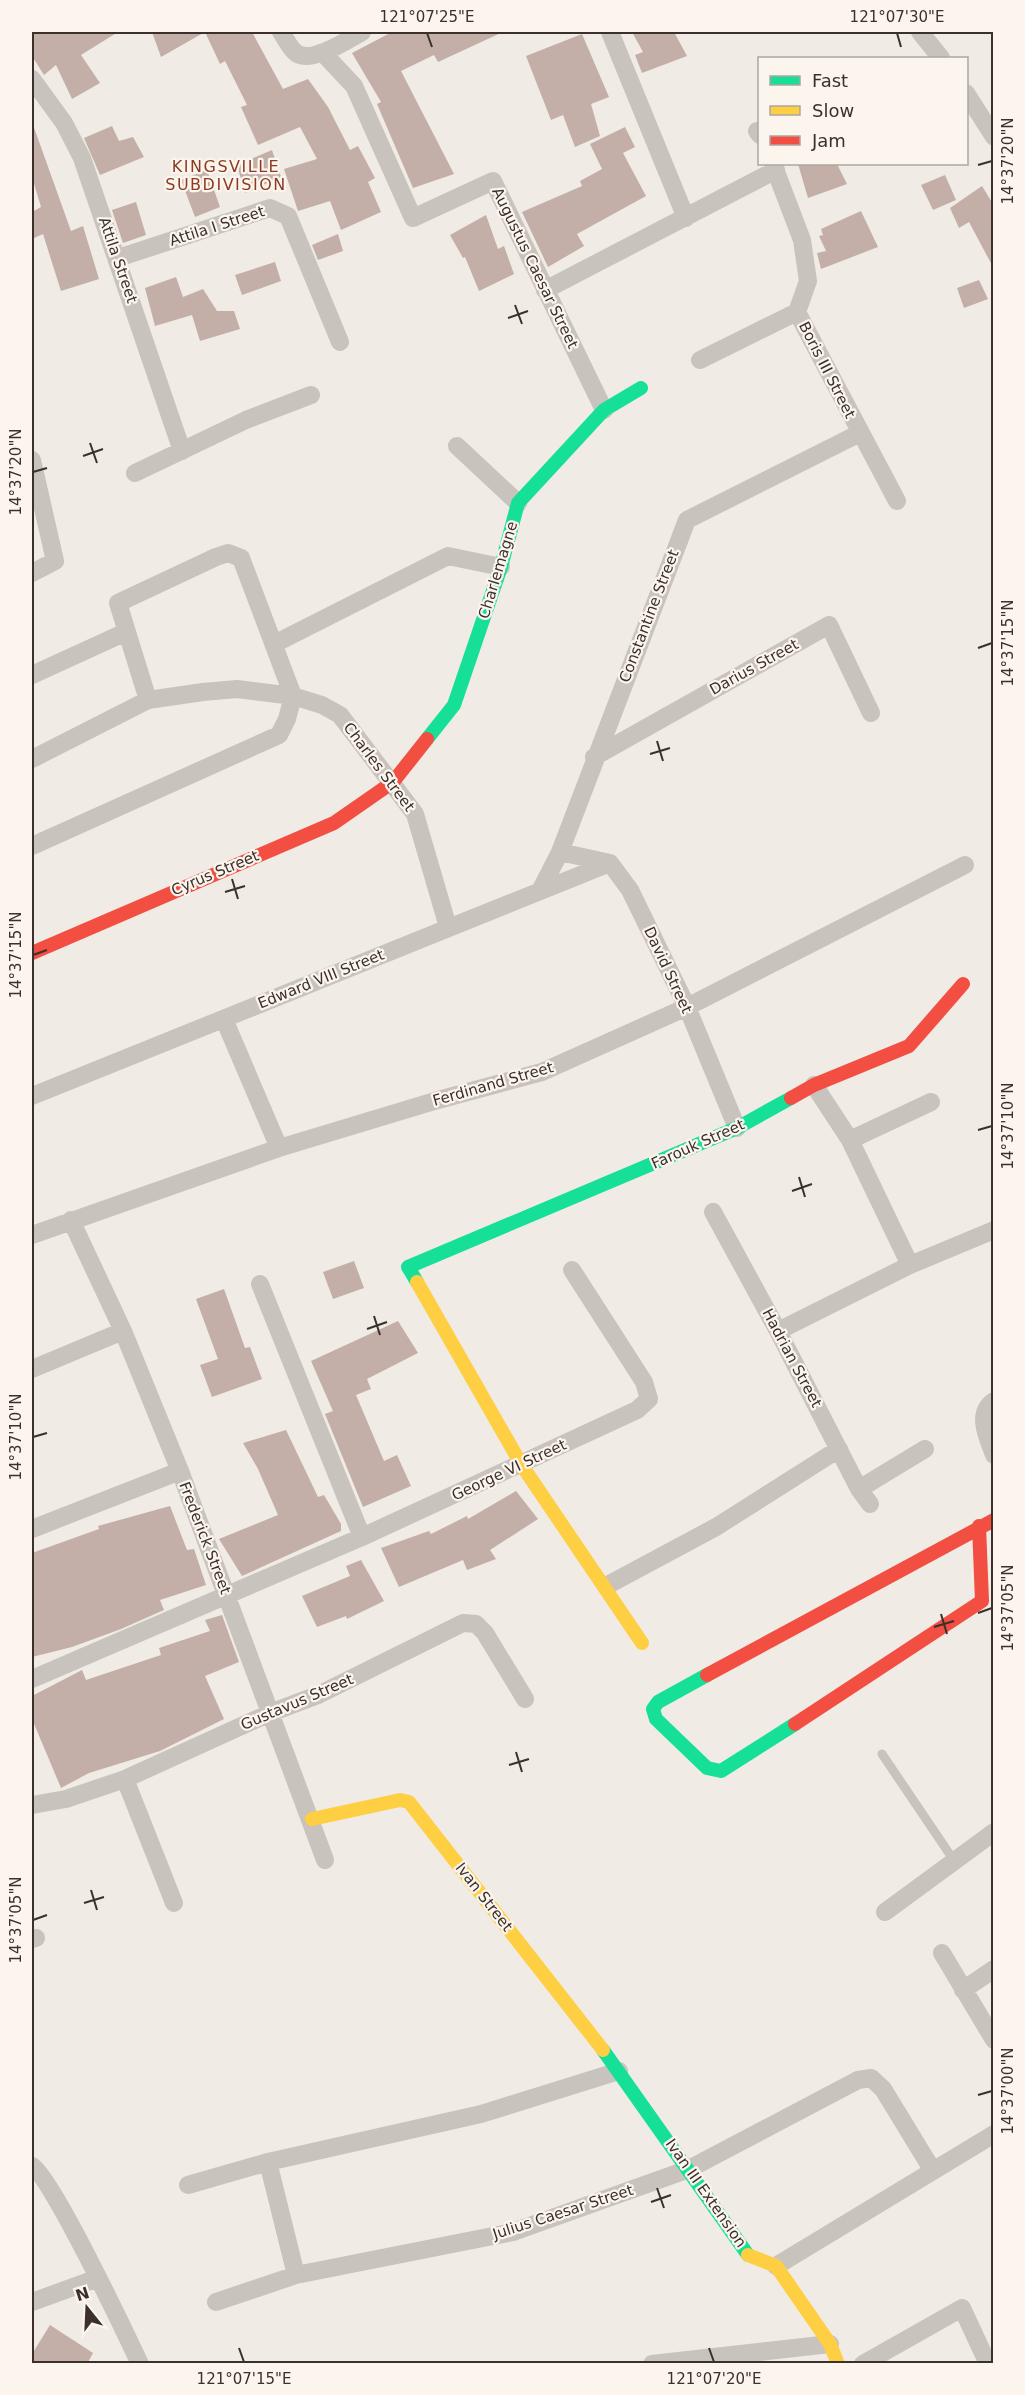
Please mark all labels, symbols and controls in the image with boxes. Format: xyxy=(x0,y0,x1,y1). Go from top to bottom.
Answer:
text: 121°07'25"E xyxy=(380,8,474,26)
text: 121°07'30"E xyxy=(850,8,944,26)
legend xyxy=(758,57,968,165)
text: Fast xyxy=(812,70,848,91)
text: Slow xyxy=(812,100,854,121)
text: 14°37'20"N xyxy=(999,117,1017,205)
text: Jam xyxy=(811,130,846,151)
district label: KINGSVILLE SUBDIVISION xyxy=(165,157,287,194)
street label: Augustus Caesar Street xyxy=(488,185,582,352)
street label: Attila I Street xyxy=(167,202,267,250)
street label: Attila Street xyxy=(95,215,141,305)
street label: Boris III Street xyxy=(795,319,859,421)
text: 14°37'20"N xyxy=(7,428,25,516)
street label: Charlemagne xyxy=(475,519,521,621)
street label: Constantine Street xyxy=(615,547,683,685)
text: 14°37'15"N xyxy=(999,599,1017,687)
street label: Darius Street xyxy=(706,635,802,699)
street label: Charles Street xyxy=(340,719,418,815)
street label: Cyrus Street xyxy=(169,846,262,899)
text: 14°37'15"N xyxy=(7,911,25,999)
street label: David Street xyxy=(640,924,696,1016)
street label: Edward VIII Street xyxy=(255,945,387,1013)
street label: Ferdinand Street xyxy=(431,1058,556,1110)
text: 14°37'10"N xyxy=(999,1082,1017,1170)
street label: Farouk Street xyxy=(649,1115,747,1173)
street label: Hadrian Street xyxy=(758,1305,826,1411)
text: 14°37'10"N xyxy=(7,1393,25,1481)
street label: George VI Street xyxy=(449,1435,569,1504)
street label: Frederick Street xyxy=(175,1479,235,1597)
text: 14°37'05"N xyxy=(999,1564,1017,1652)
street label: Gustavus Street xyxy=(238,1670,356,1734)
street label: Ivan Street xyxy=(452,1859,517,1935)
text: 14°37'05"N xyxy=(7,1876,25,1964)
text: 14°37'00"N xyxy=(999,2047,1017,2135)
street label: Ivan III Extension xyxy=(662,2135,750,2251)
street label: Julius Caesar Street xyxy=(489,2181,636,2244)
north arrow xyxy=(57,2278,117,2338)
text: N xyxy=(73,2283,92,2305)
text: 121°07'15"E xyxy=(197,2370,291,2388)
text: 121°07'20"E xyxy=(667,2370,761,2388)

